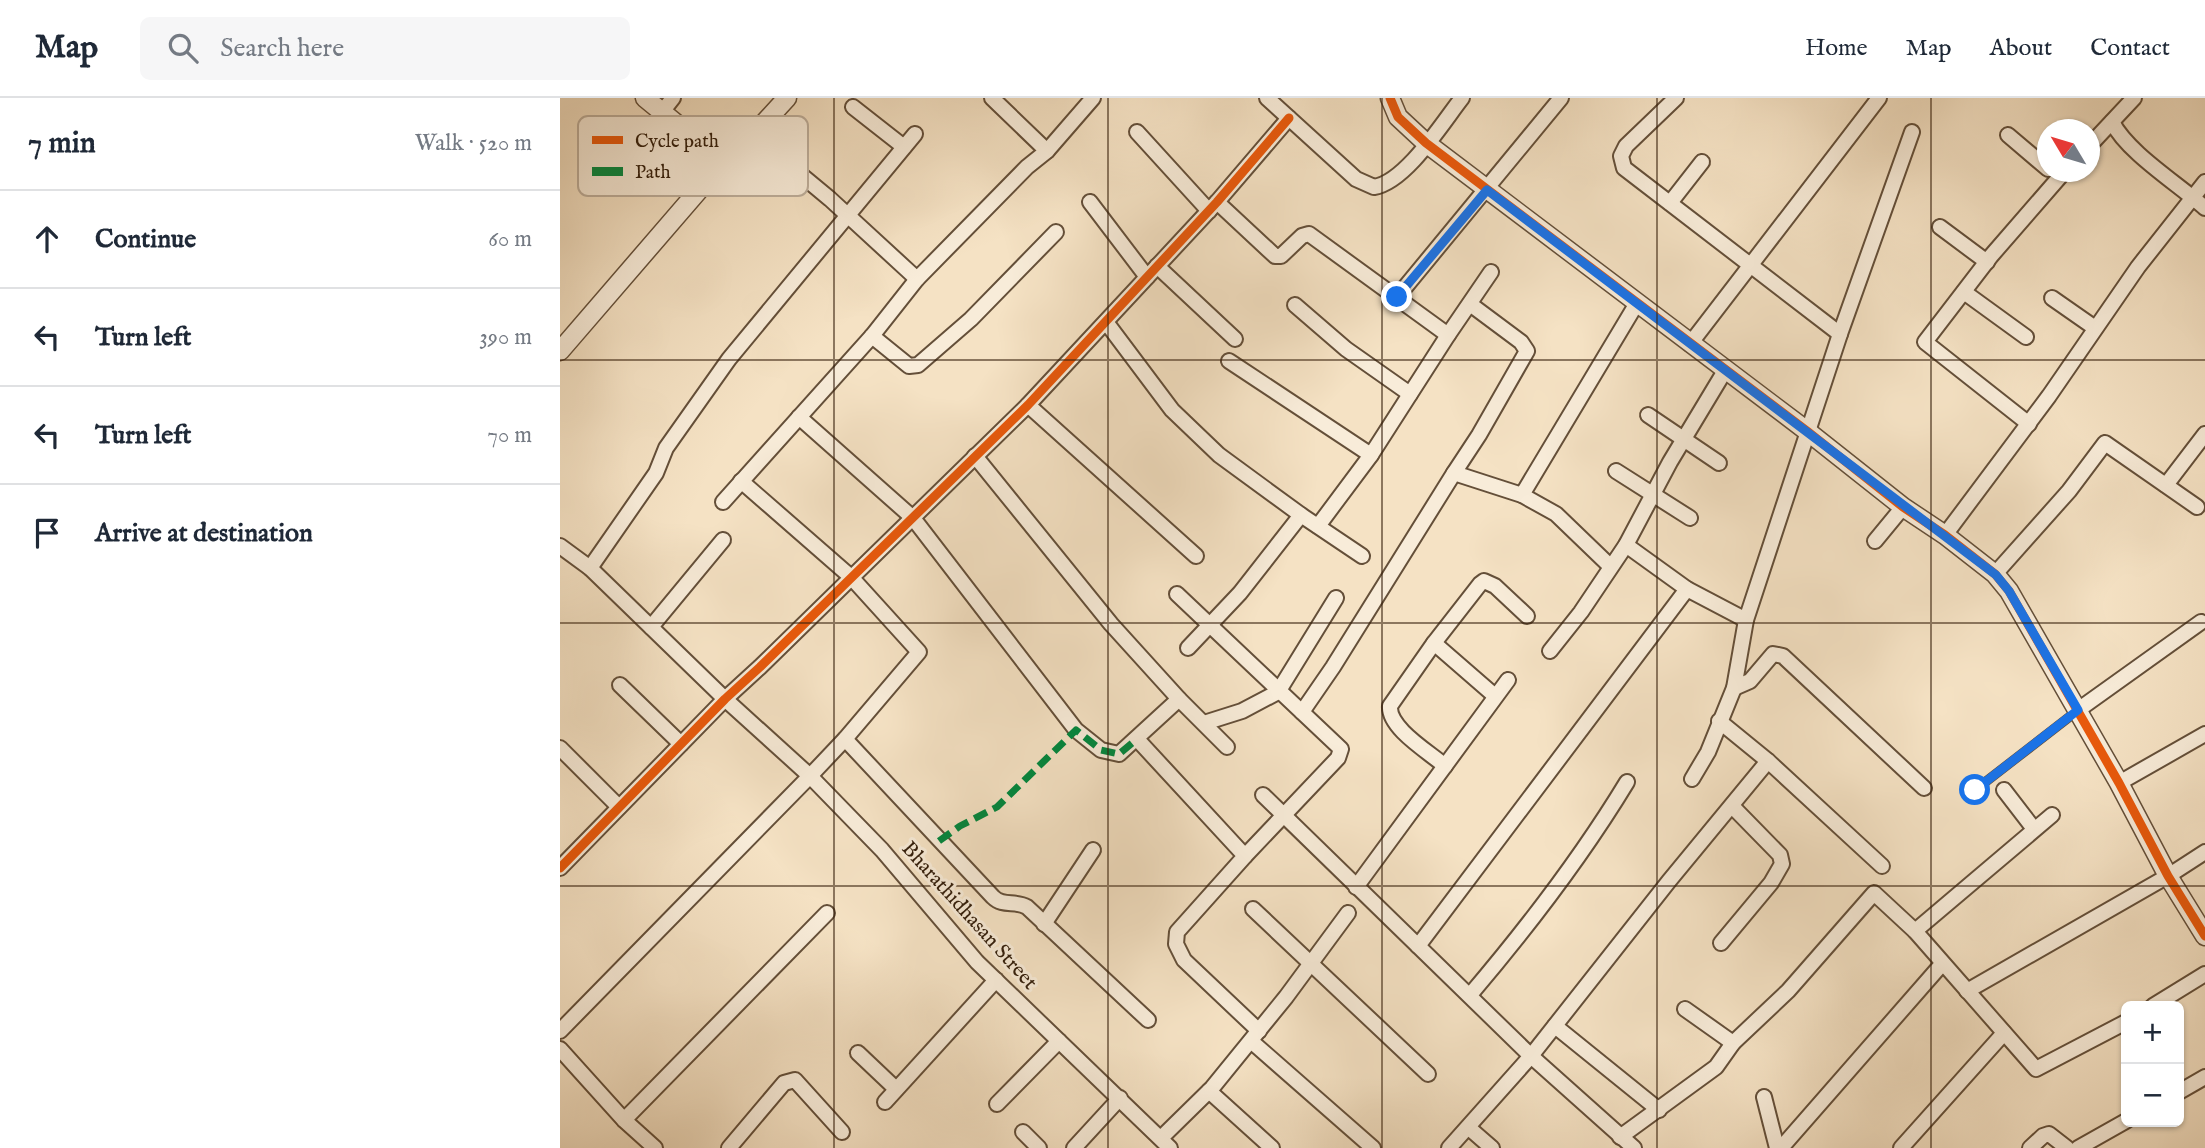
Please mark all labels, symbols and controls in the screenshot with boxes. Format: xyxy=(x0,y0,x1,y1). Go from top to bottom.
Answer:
search box xyxy=(140,17,630,80)
text: Map xyxy=(35,27,98,69)
icon: search xyxy=(164,29,202,67)
text: Search here xyxy=(220,32,344,65)
text: Home xyxy=(1805,33,1868,64)
text: Map xyxy=(1906,33,1952,64)
text: About xyxy=(1990,33,2052,64)
text: Contact xyxy=(2090,33,2170,64)
legend xyxy=(578,116,808,196)
north arrow xyxy=(2037,119,2100,182)
text: 7 min xyxy=(28,125,96,163)
text: Walk · 520 m xyxy=(415,129,532,158)
text: Cycle path xyxy=(635,130,719,154)
text: Path xyxy=(635,161,671,185)
icon: ahead xyxy=(28,220,66,258)
text: Continue xyxy=(95,223,196,256)
text: 60 m xyxy=(488,225,532,254)
route end xyxy=(1381,281,1412,312)
icon: left xyxy=(28,318,66,356)
text: Turn left xyxy=(95,321,192,354)
text: 390 m xyxy=(479,323,532,352)
icon: left xyxy=(28,416,66,454)
text: Turn left xyxy=(95,419,192,452)
text: 70 m xyxy=(487,421,532,450)
icon: arrive xyxy=(28,514,66,552)
text: Arrive at destination xyxy=(95,517,313,550)
route start xyxy=(1959,774,1990,805)
street label: Bharathidhasan Street xyxy=(895,836,1043,996)
map controls xyxy=(2121,1001,2184,1127)
button: + xyxy=(2121,1001,2184,1064)
button: − xyxy=(2121,1064,2184,1127)

